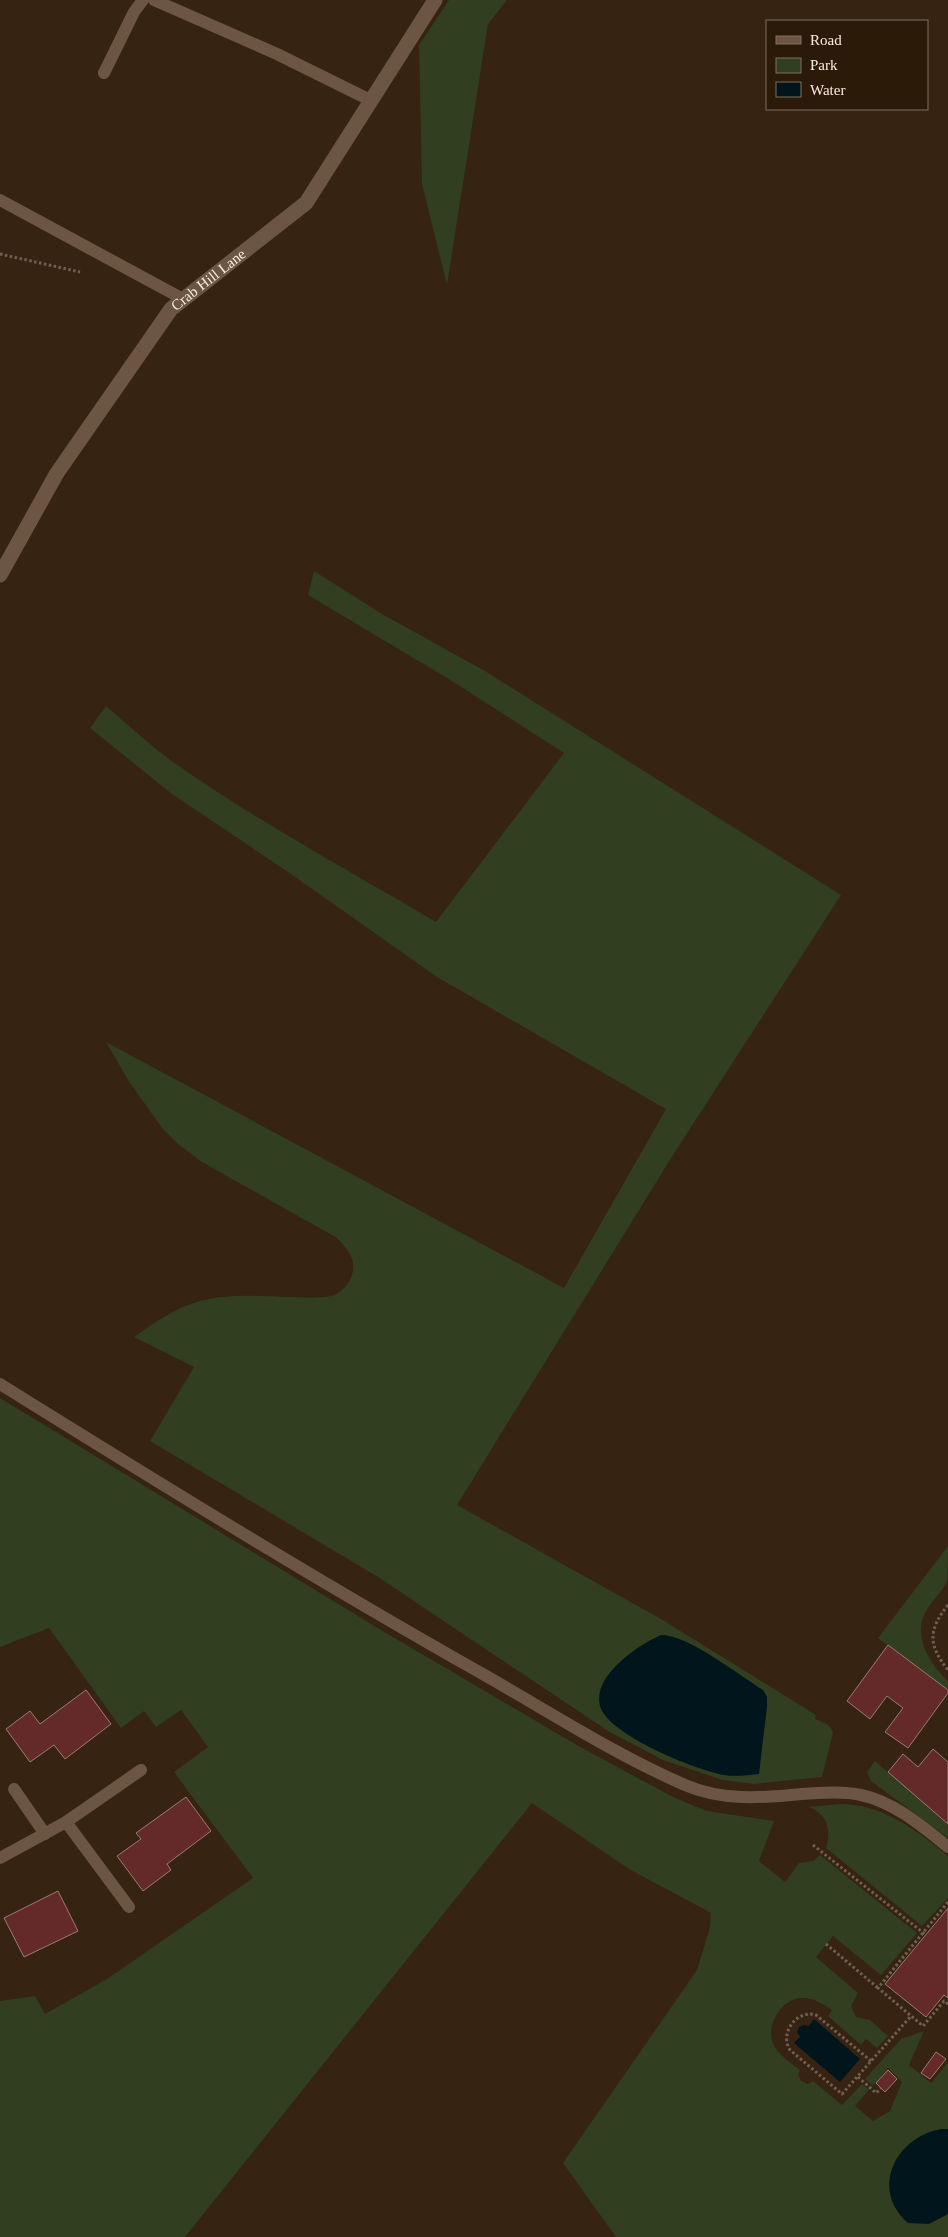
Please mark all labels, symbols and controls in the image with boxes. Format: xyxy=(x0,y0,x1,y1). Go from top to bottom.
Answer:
legend xyxy=(766,20,928,110)
text: Road xyxy=(810,32,842,48)
text: Park xyxy=(810,57,838,73)
text: Water xyxy=(810,82,845,98)
street label: Crab Hill Lane xyxy=(168,245,249,314)

